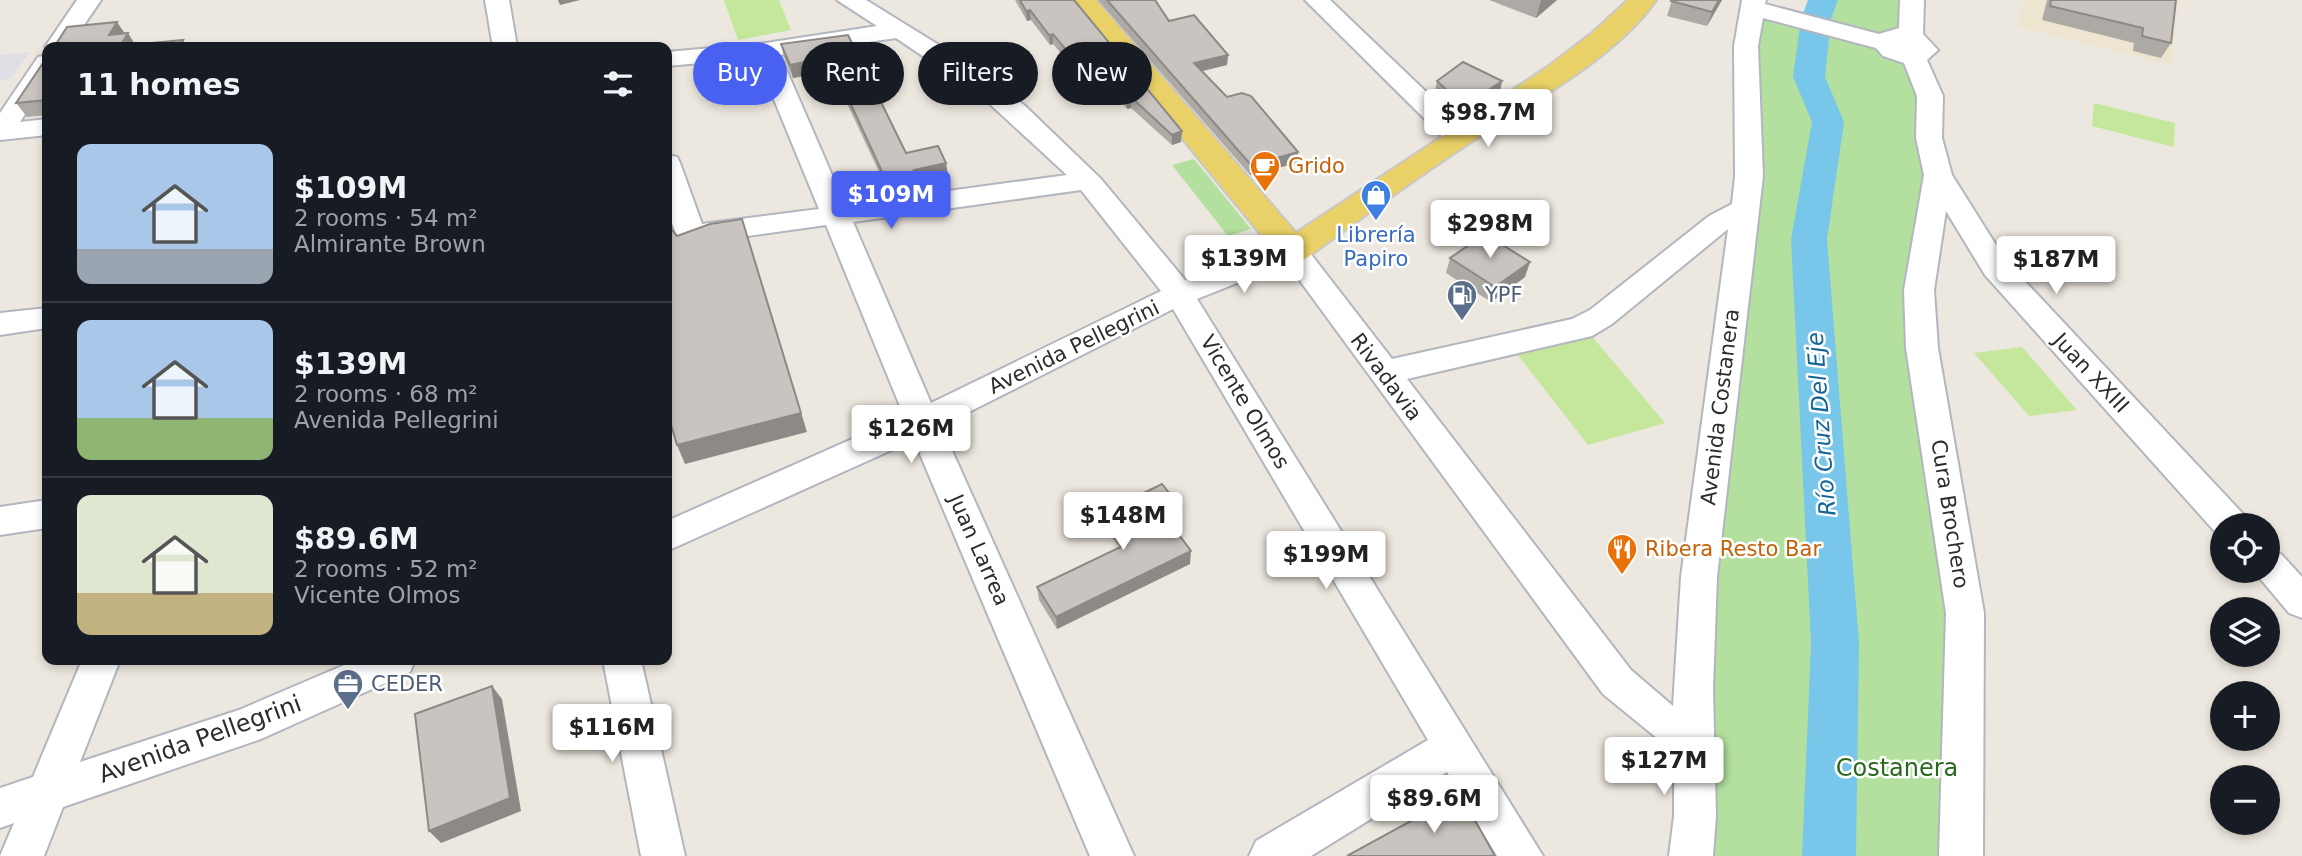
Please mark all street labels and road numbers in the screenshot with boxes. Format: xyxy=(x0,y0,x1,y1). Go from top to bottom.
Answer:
street label: Avenida Pellegrini xyxy=(985,295,1163,399)
street label: Avenida Costanera xyxy=(1696,307,1744,507)
street label: Juan XXIII xyxy=(2047,327,2134,418)
street label: Rivadavia xyxy=(1345,329,1427,425)
street label: Vicente Olmos xyxy=(1196,331,1294,473)
street label: Cura Brochero xyxy=(1926,438,1974,590)
street label: Juan Larrea xyxy=(943,489,1014,609)
street label: Avenida Pellegrini xyxy=(95,689,305,789)

